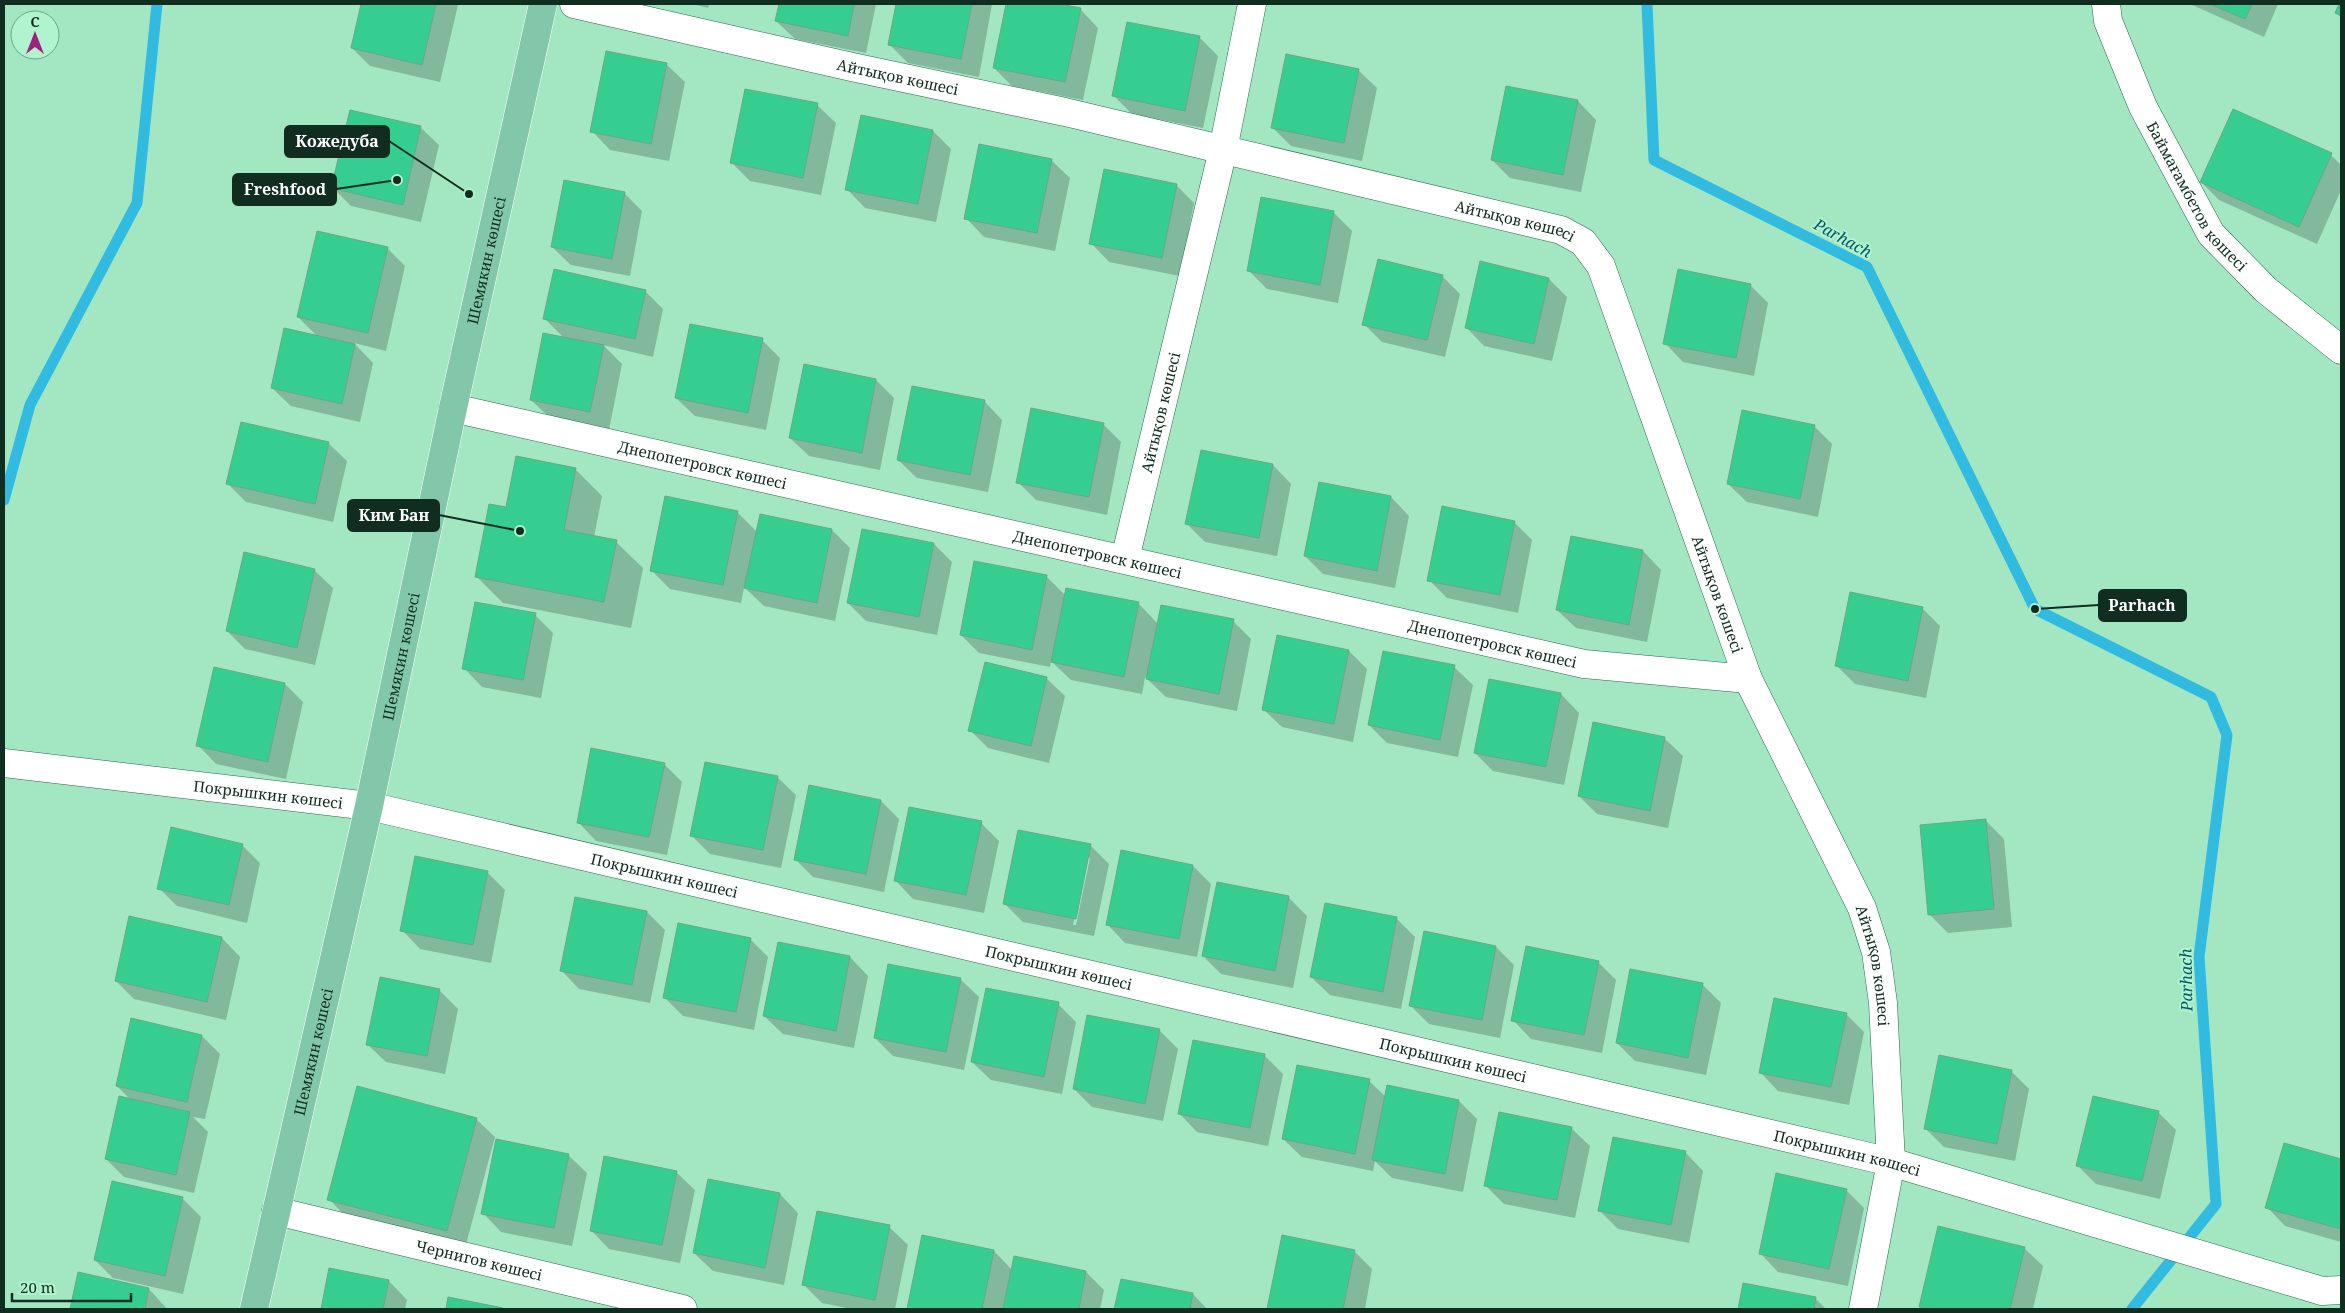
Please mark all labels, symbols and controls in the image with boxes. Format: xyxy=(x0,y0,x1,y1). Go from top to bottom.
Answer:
north arrow xyxy=(10,10,60,60)
text: С xyxy=(30,12,40,31)
street label: Айтықов көшесі xyxy=(835,54,961,99)
street label: Баймағамбетов көшесі xyxy=(2143,118,2252,276)
callout: Кожедуба xyxy=(285,126,389,157)
text: Кожедуба xyxy=(295,130,379,152)
callout: Freshfood xyxy=(233,174,336,205)
text: Freshfood xyxy=(244,178,327,200)
street label: Шемякин көшесі xyxy=(462,195,510,326)
street label: Айтықов көшесі xyxy=(1453,195,1579,246)
water label: Parhach xyxy=(1809,213,1876,263)
street label: Айтықов көшесі xyxy=(1136,350,1184,475)
street label: Днепопетровск көшесі xyxy=(616,436,789,493)
callout: Ким Бан xyxy=(348,500,439,531)
text: Ким Бан xyxy=(359,504,430,526)
street label: Днепопетровск көшесі xyxy=(1011,525,1184,583)
street label: Айтықов көшесі xyxy=(1688,533,1748,656)
street label: Шемякин көшесі xyxy=(377,590,424,722)
callout: Parhach xyxy=(2099,590,2186,621)
text: Parhach xyxy=(2108,594,2176,616)
street label: Днепопетровск көшесі xyxy=(1406,615,1579,672)
street label: Покрышкин көшесі xyxy=(192,775,344,813)
street label: Покрышкин көшесі xyxy=(589,848,740,902)
street label: Айтықов көшесі xyxy=(1852,902,1894,1027)
street label: Покрышкин көшесі xyxy=(983,940,1134,994)
water label: Parhach xyxy=(2174,948,2198,1013)
street label: Шемякин көшесі xyxy=(289,986,337,1117)
street label: Покрышкин көшесі xyxy=(1378,1033,1529,1086)
street label: Покрышкин көшесі xyxy=(1772,1125,1923,1180)
street label: Чернигов көшесі xyxy=(414,1235,544,1285)
scale bar xyxy=(12,1270,131,1302)
text: 20 m xyxy=(20,1277,55,1297)

